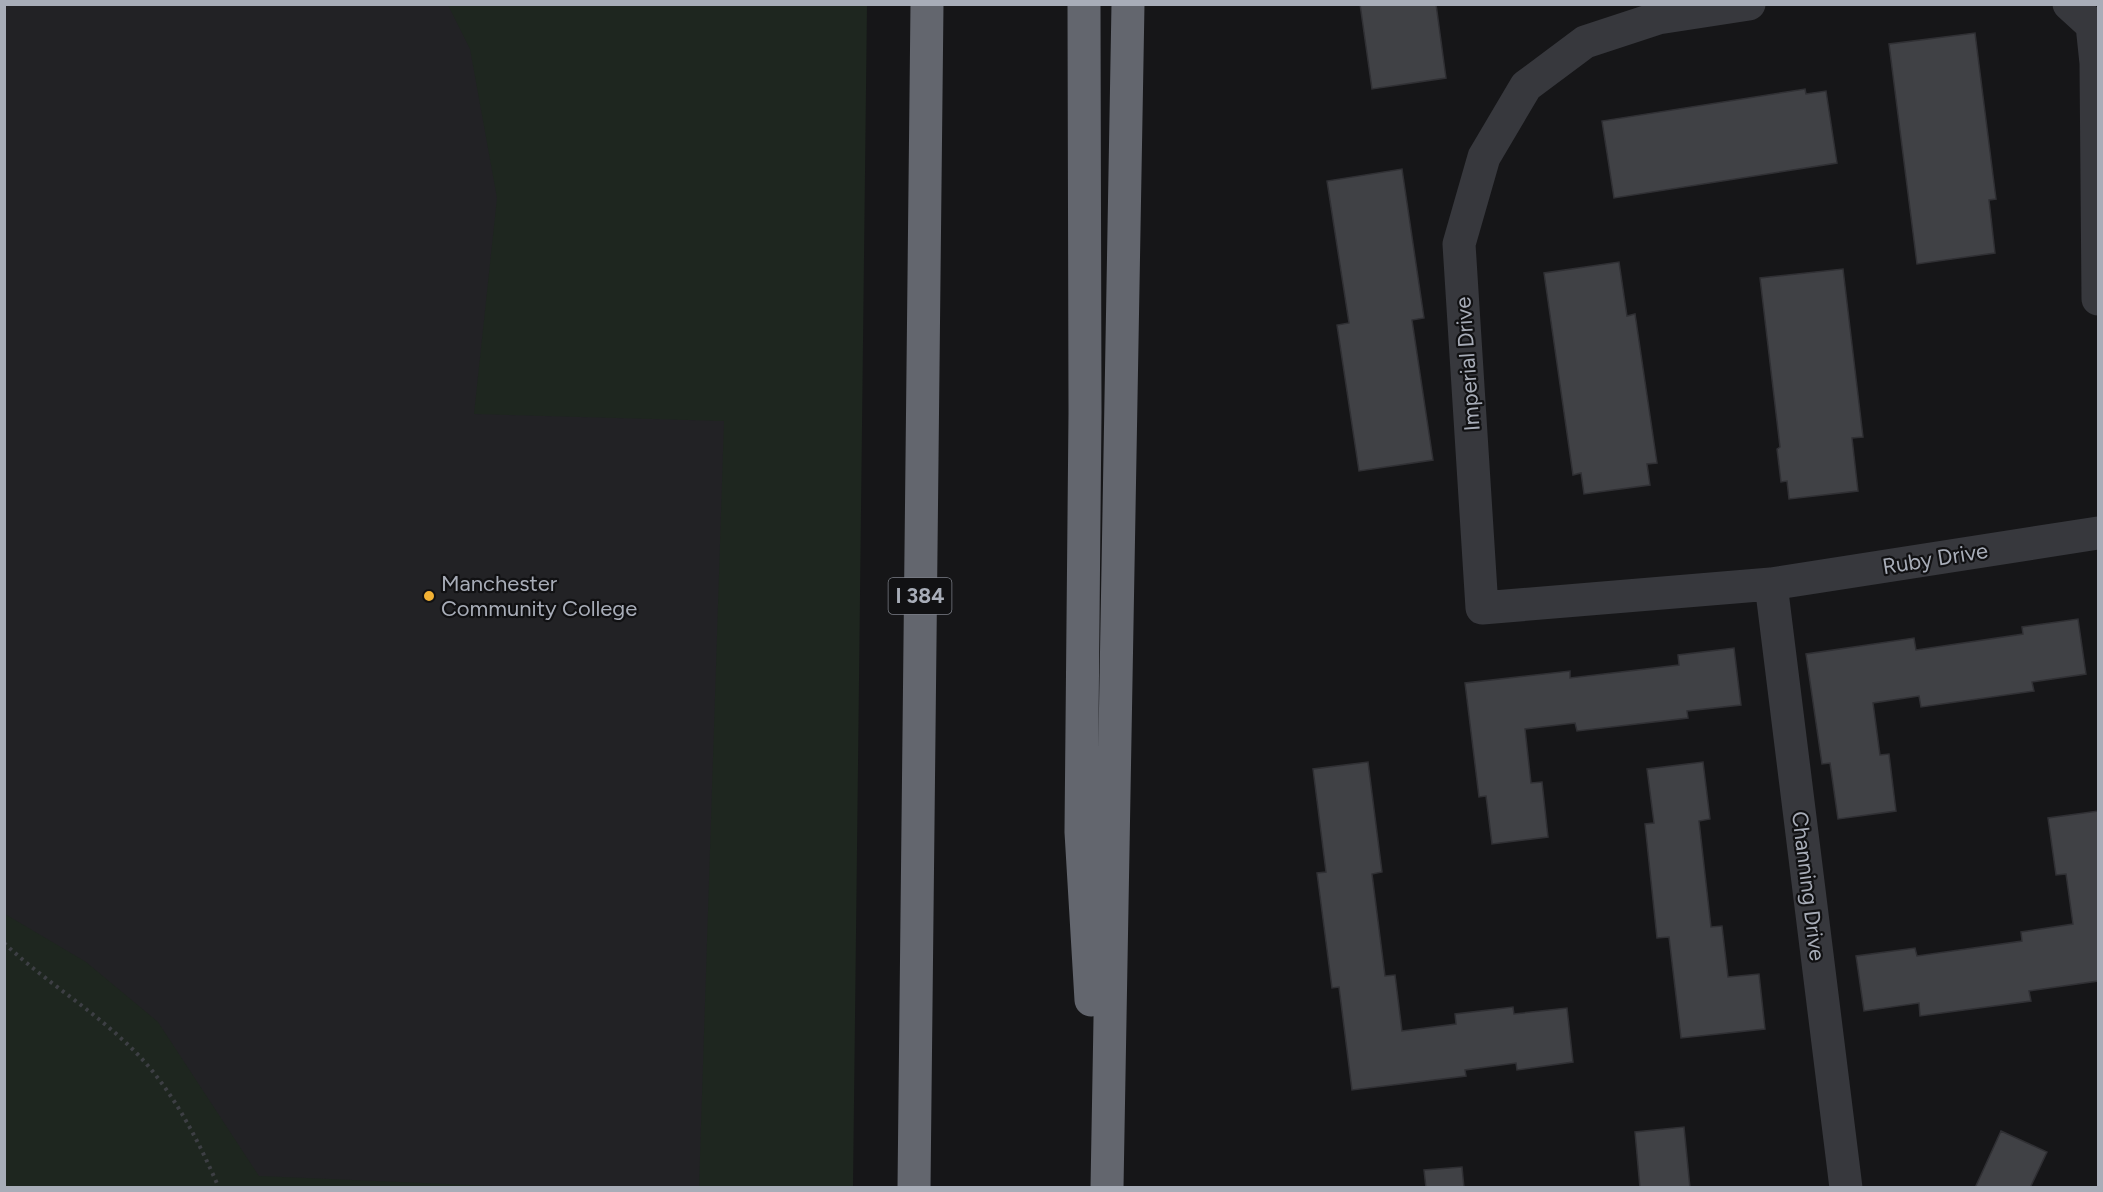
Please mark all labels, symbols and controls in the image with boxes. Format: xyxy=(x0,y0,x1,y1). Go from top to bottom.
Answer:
street label: Imperial Drive xyxy=(1449,296,1486,432)
street label: Ruby Drive xyxy=(1880,537,1990,580)
place label: Manchester Community College xyxy=(441,570,637,622)
road number: I 384 xyxy=(888,578,952,614)
marker: Manchester Community College xyxy=(422,589,436,603)
street label: Channing Drive xyxy=(1786,810,1831,962)

